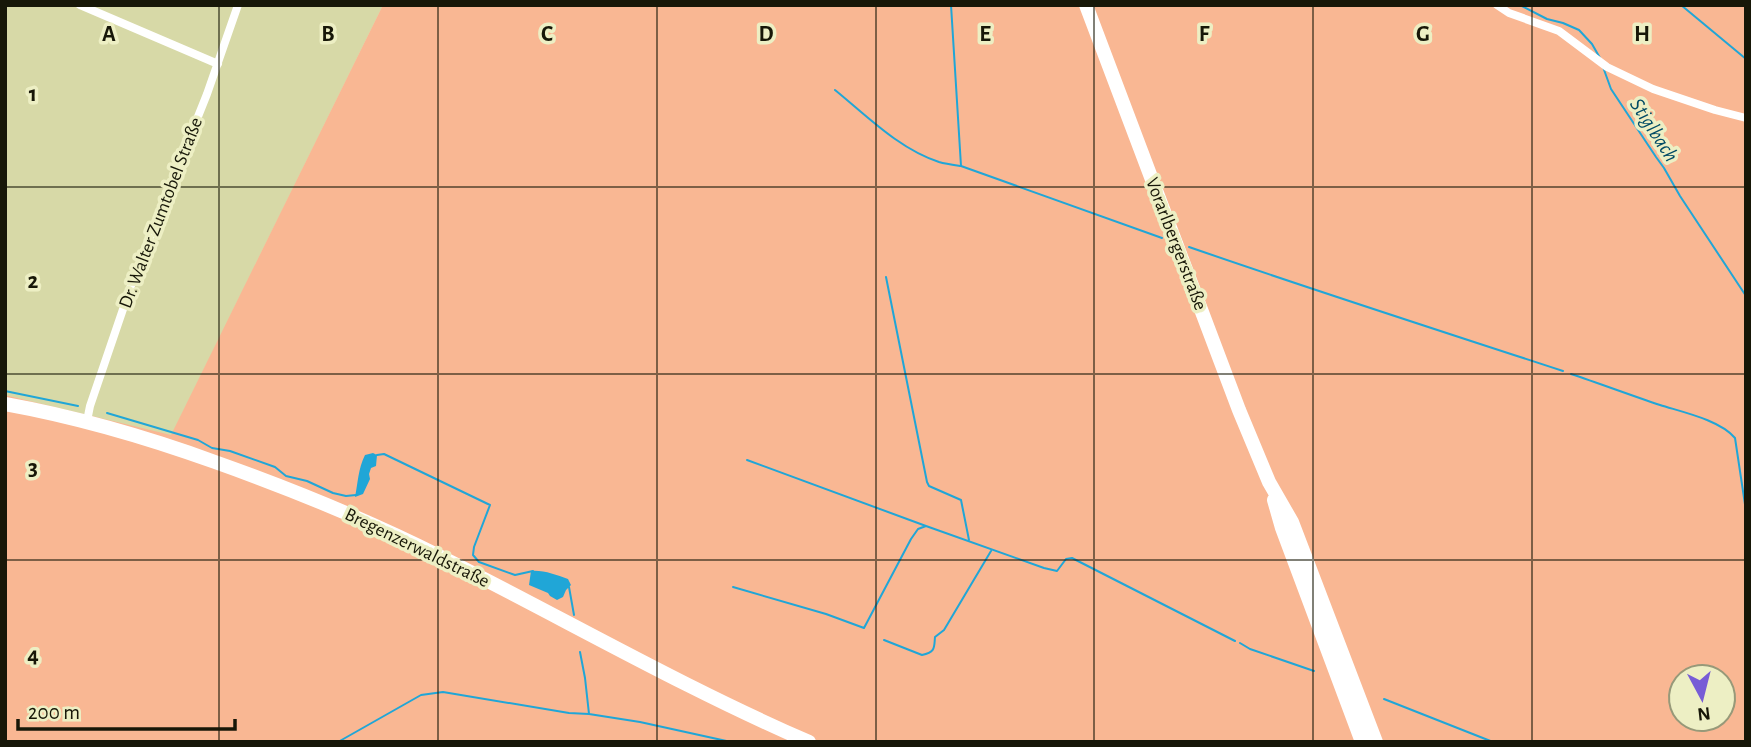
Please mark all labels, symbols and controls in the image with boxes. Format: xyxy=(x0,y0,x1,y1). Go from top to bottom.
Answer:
text: A xyxy=(102,23,116,46)
text: B xyxy=(321,23,335,46)
text: C xyxy=(541,23,553,46)
text: D xyxy=(758,23,774,46)
text: E xyxy=(979,23,991,46)
text: F xyxy=(1199,23,1210,46)
text: G xyxy=(1416,23,1430,46)
text: H xyxy=(1634,23,1650,46)
text: 1 xyxy=(29,83,37,106)
water label: Stiglbach xyxy=(1626,95,1682,165)
street label: Dr. Walter Zumtobel Straße xyxy=(116,115,206,311)
street label: Vorarlbergerstraße xyxy=(1142,175,1210,313)
text: 2 xyxy=(28,270,39,293)
text: 3 xyxy=(28,457,38,480)
street label: Bregenzerwaldstraße xyxy=(342,505,492,591)
text: 4 xyxy=(27,644,39,667)
north arrow xyxy=(1667,663,1737,733)
scale bar xyxy=(18,688,234,732)
text: 200 m xyxy=(28,702,80,723)
text: N xyxy=(1696,703,1712,724)

